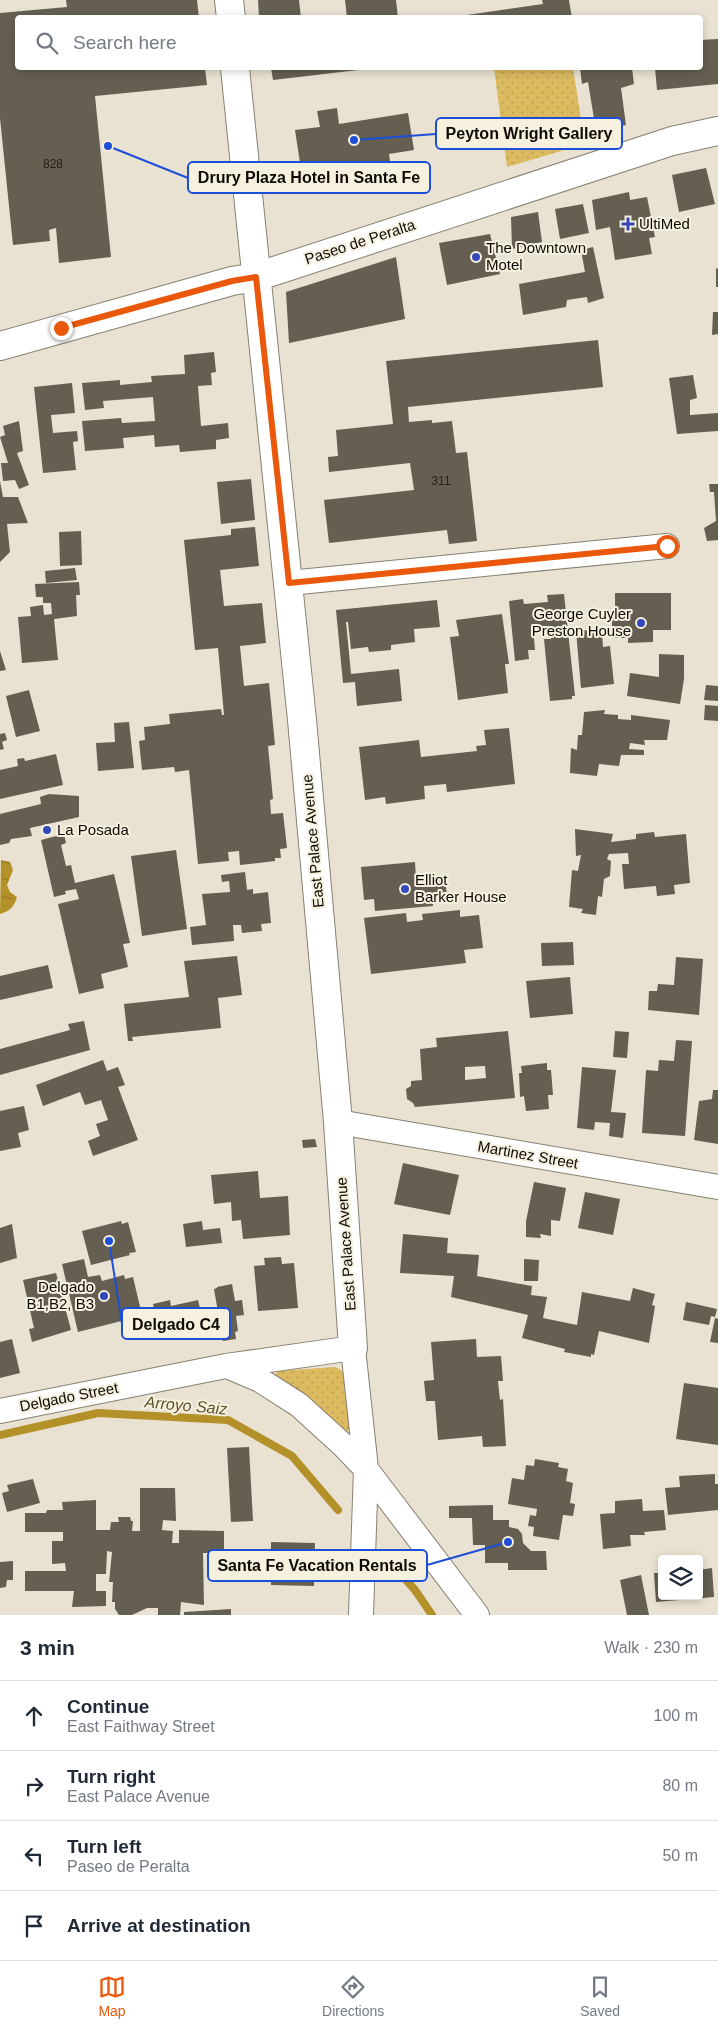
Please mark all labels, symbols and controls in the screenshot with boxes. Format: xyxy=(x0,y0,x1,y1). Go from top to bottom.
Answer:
search box xyxy=(15,15,703,70)
icon: search xyxy=(33,29,61,57)
text: Search here xyxy=(73,32,177,53)
callout: Peyton Wright Gallery xyxy=(436,118,622,149)
text: Peyton Wright Gallery xyxy=(446,125,613,142)
house number: 828 xyxy=(43,157,63,171)
callout: Drury Plaza Hotel in Santa Fe xyxy=(188,162,430,193)
text: Drury Plaza Hotel in Santa Fe xyxy=(198,169,420,186)
street label: Paseo de Peralta xyxy=(302,215,418,267)
place label: UltiMed xyxy=(639,215,690,232)
marker: UltiMed xyxy=(621,217,635,231)
place label: The Downtown Motel xyxy=(486,239,586,273)
marker: The Downtown Motel xyxy=(470,251,482,263)
route end xyxy=(50,317,73,340)
house number: 311 xyxy=(431,474,451,488)
route start xyxy=(656,535,679,558)
place label: George Cuyler Preston House xyxy=(532,605,631,639)
marker: George Cuyler Preston House xyxy=(635,617,647,629)
street label: East Palace Avenue xyxy=(298,774,327,909)
place label: La Posada xyxy=(57,821,129,838)
marker: La Posada xyxy=(41,824,53,836)
place label: Elliot Barker House xyxy=(415,871,507,905)
marker: Elliot Barker House xyxy=(399,883,411,895)
street label: Martinez Street xyxy=(477,1137,580,1172)
street label: East Palace Avenue xyxy=(332,1177,359,1311)
place label: Delgado B1,B2, B3 xyxy=(26,1278,94,1312)
marker: Delgado B1,B2, B3 xyxy=(98,1290,110,1302)
callout: Delgado C4 xyxy=(122,1308,230,1339)
text: Delgado C4 xyxy=(132,1316,220,1333)
street label: Delgado Street xyxy=(18,1378,120,1414)
water label: Arroyo Saiz xyxy=(143,1393,228,1418)
callout: Santa Fe Vacation Rentals xyxy=(208,1550,427,1581)
map controls xyxy=(658,1555,703,1600)
button: layers xyxy=(658,1555,703,1600)
text: Santa Fe Vacation Rentals xyxy=(217,1557,417,1574)
text: 3 min xyxy=(20,1636,75,1659)
text: Walk · 230 m xyxy=(604,1639,698,1656)
text: Continue xyxy=(67,1696,149,1717)
icon: ahead xyxy=(20,1702,48,1730)
text: 100 m xyxy=(654,1707,698,1724)
text: East Faithway Street xyxy=(67,1718,215,1735)
text: Turn right xyxy=(67,1766,155,1787)
icon: right xyxy=(20,1772,48,1800)
text: 80 m xyxy=(662,1777,698,1794)
text: East Palace Avenue xyxy=(67,1788,210,1805)
text: Turn left xyxy=(67,1836,142,1857)
icon: left xyxy=(20,1842,48,1870)
text: 50 m xyxy=(662,1847,698,1864)
text: Paseo de Peralta xyxy=(67,1858,190,1875)
icon: arrive xyxy=(20,1912,48,1940)
text: Arrive at destination xyxy=(67,1915,251,1936)
tab: Map xyxy=(98,1973,126,2019)
tab: Directions xyxy=(322,1973,384,2019)
tab: Saved xyxy=(580,1973,620,2019)

